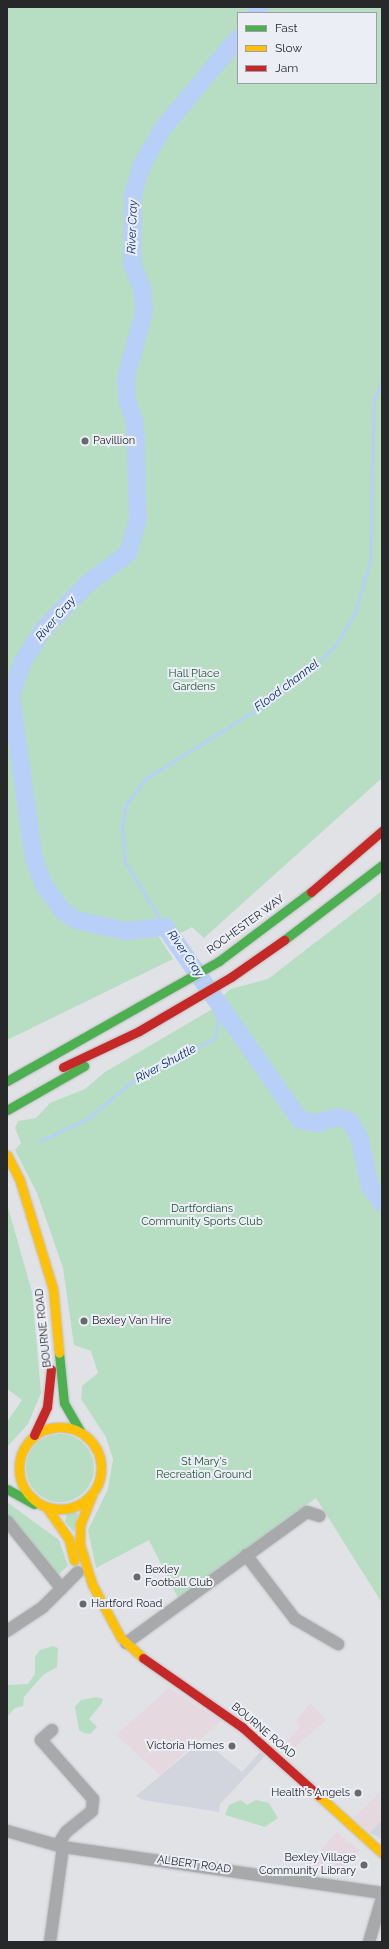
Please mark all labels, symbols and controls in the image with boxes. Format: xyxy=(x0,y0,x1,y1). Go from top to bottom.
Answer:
legend xyxy=(237,12,377,84)
text: Fast xyxy=(275,21,298,35)
text: Slow xyxy=(275,41,302,55)
text: Jam xyxy=(275,61,298,75)
water label: River Cray xyxy=(125,200,141,254)
place label: Pavillion xyxy=(93,434,135,448)
marker: Pavillion xyxy=(80,436,90,446)
water label: River Cray xyxy=(33,594,79,644)
water label: Flood channel xyxy=(252,657,322,715)
park label: Hall Place Gardens xyxy=(168,668,220,694)
street label: ROCHESTER WAY xyxy=(205,893,287,957)
water label: River Cray xyxy=(164,928,206,980)
water label: River Shuttle xyxy=(133,1042,199,1086)
park label: Dartfordians Community Sports Club xyxy=(141,1203,263,1229)
street label: BOURNE ROAD xyxy=(33,1288,55,1368)
place label: Bexley Van Hire xyxy=(92,1314,172,1328)
marker: Bexley Van Hire xyxy=(79,1316,89,1326)
park label: St Mary's Recreation Ground xyxy=(156,1456,252,1482)
place label: Bexley Football Club xyxy=(145,1564,213,1590)
marker: Bexley Football Club xyxy=(132,1572,142,1582)
place label: Hartford Road xyxy=(91,1597,162,1611)
marker: Hartford Road xyxy=(78,1599,88,1609)
street label: BOURNE ROAD xyxy=(228,1700,298,1762)
place label: Victoria Homes xyxy=(146,1739,224,1753)
marker: Victoria Homes xyxy=(227,1741,237,1751)
place label: Health's Angels xyxy=(271,1786,350,1800)
marker: Health's Angels xyxy=(353,1788,363,1798)
place label: Bexley Village Community Library xyxy=(259,1852,356,1878)
street label: ALBERT ROAD xyxy=(156,1853,232,1877)
marker: Bexley Village Community Library xyxy=(359,1860,369,1870)

